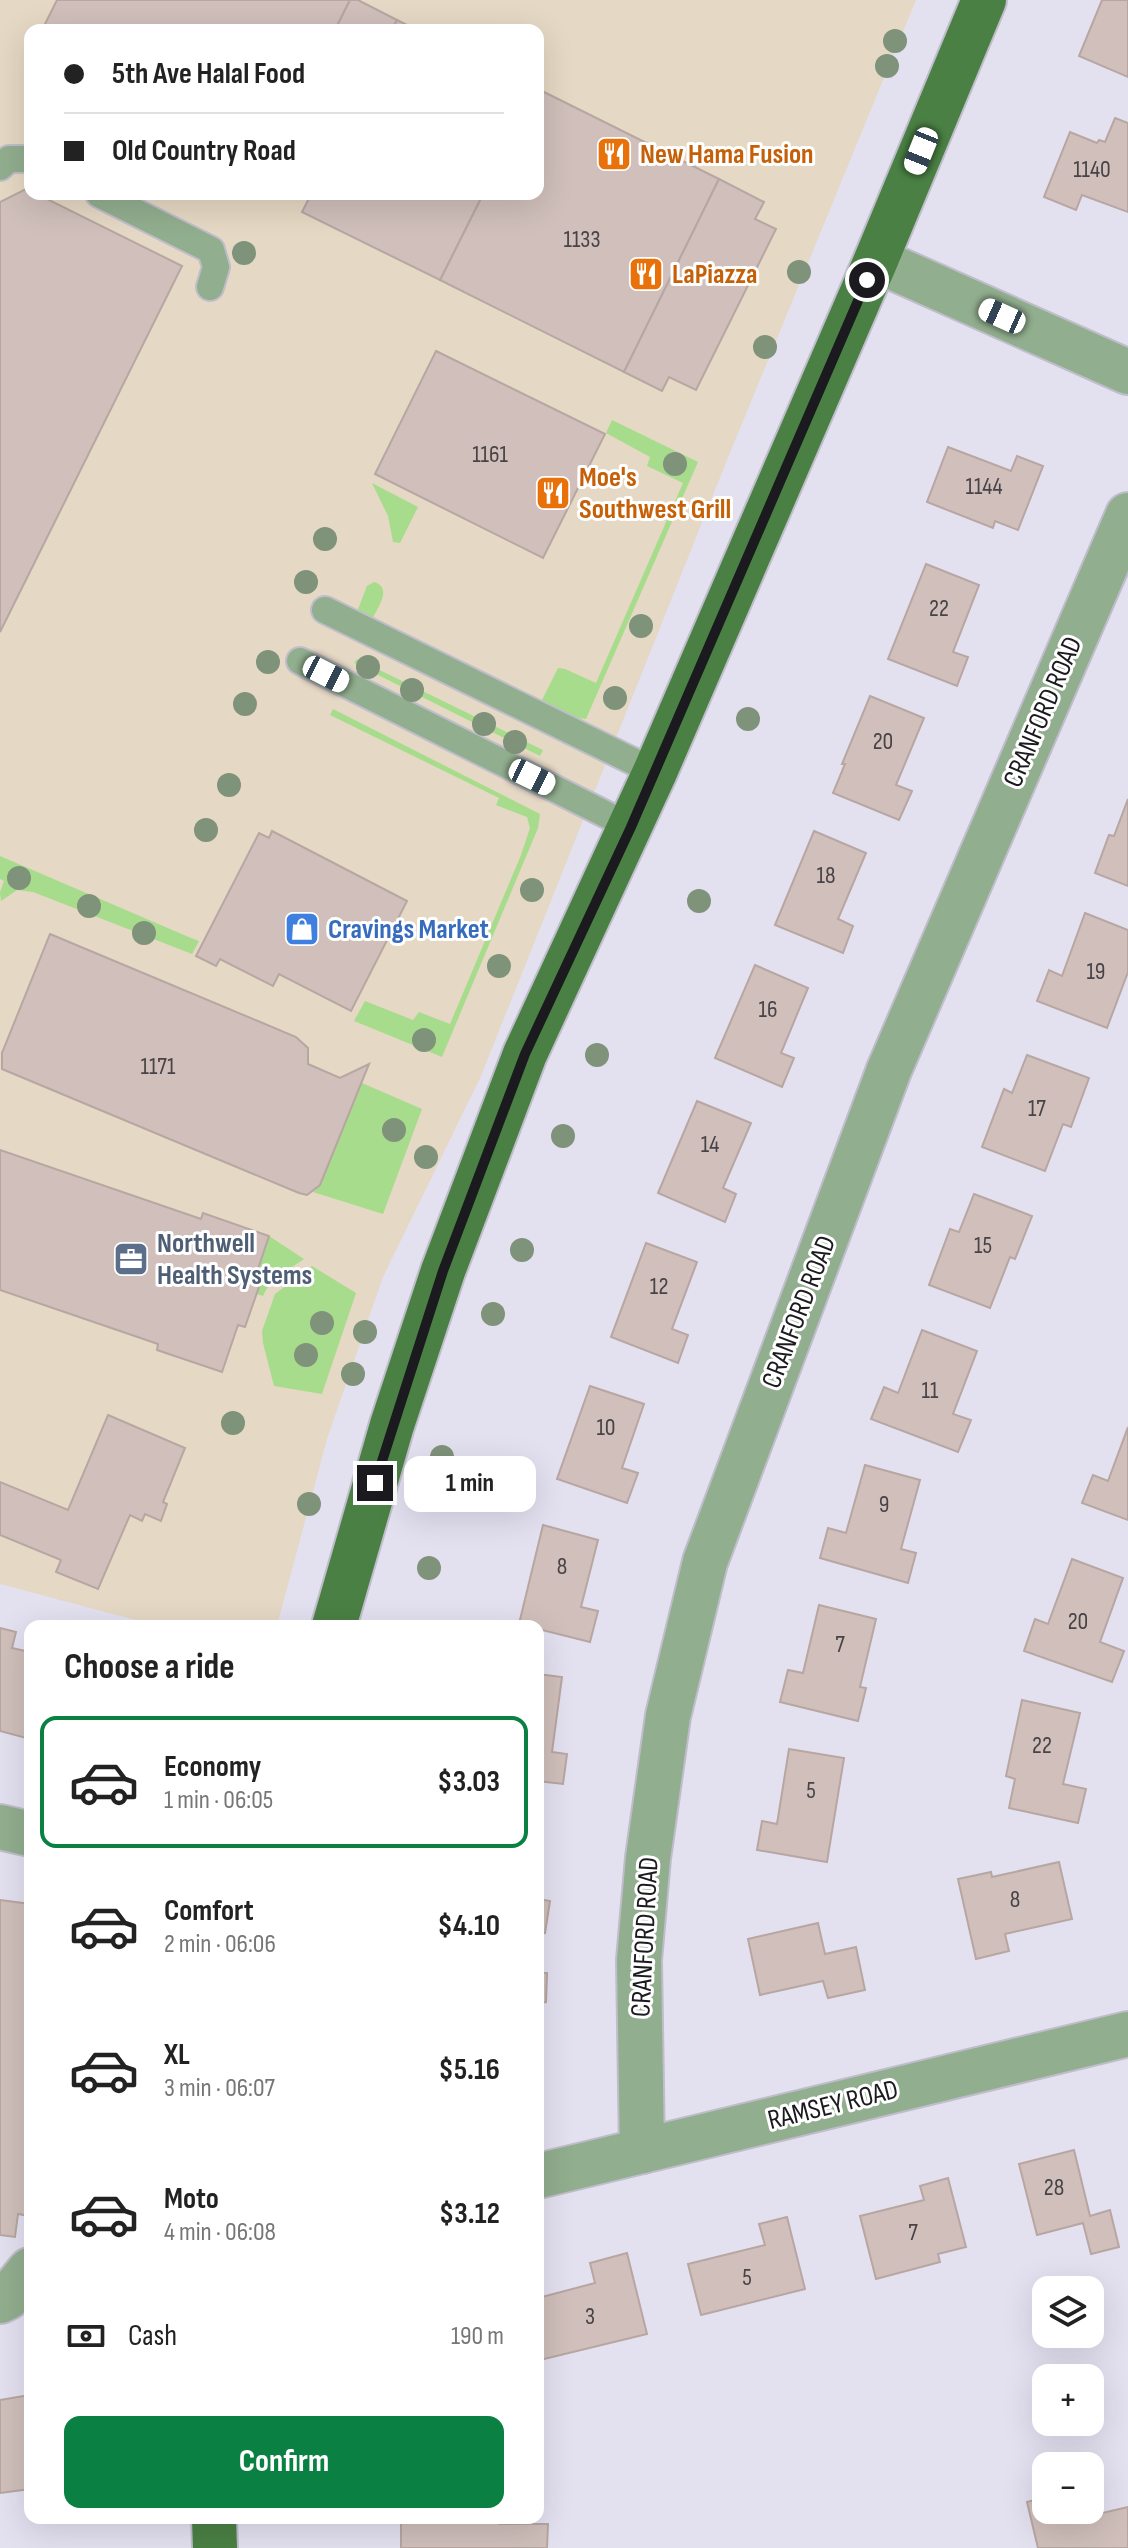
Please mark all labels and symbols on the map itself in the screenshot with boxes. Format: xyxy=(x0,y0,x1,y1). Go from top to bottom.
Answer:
car xyxy=(901,124,941,178)
restaurant icon: New Hama Fusion xyxy=(595,135,633,173)
place label: New Hama Fusion xyxy=(640,138,814,171)
house number: 1140 xyxy=(1073,155,1111,184)
house number: 1133 xyxy=(564,225,600,254)
restaurant icon: LaPiazza xyxy=(627,255,665,293)
place label: LaPiazza xyxy=(672,258,757,291)
route start xyxy=(849,262,885,298)
car xyxy=(975,295,1029,337)
house number: 1161 xyxy=(472,440,508,469)
place label: Moe's Southwest Grill xyxy=(579,461,731,526)
house number: 1144 xyxy=(966,472,1002,501)
restaurant icon: Moe's Southwest Grill xyxy=(534,474,572,512)
house number: 22 xyxy=(929,594,949,623)
street label: CRANFORD ROAD xyxy=(996,632,1090,792)
car xyxy=(299,652,353,696)
house number: 20 xyxy=(873,727,893,756)
car xyxy=(505,756,559,798)
house number: 18 xyxy=(817,861,835,890)
shop icon: Cravings Market xyxy=(283,910,321,948)
place label: Cravings Market xyxy=(328,913,489,946)
house number: 19 xyxy=(1086,957,1106,986)
house number: 16 xyxy=(759,995,777,1024)
house number: 1171 xyxy=(141,1052,176,1081)
house number: 17 xyxy=(1028,1094,1046,1123)
house number: 14 xyxy=(701,1130,719,1159)
place label: Northwell Health Systems xyxy=(157,1227,312,1292)
street label: CRANFORD ROAD xyxy=(755,1231,843,1393)
house number: 15 xyxy=(974,1231,992,1260)
office icon: Northwell Health Systems xyxy=(112,1240,150,1278)
house number: 12 xyxy=(650,1272,668,1301)
house number: 11 xyxy=(922,1376,939,1405)
house number: 10 xyxy=(596,1413,616,1442)
callout: 1 min xyxy=(403,1455,535,1511)
route end xyxy=(357,1465,393,1501)
house number: 9 xyxy=(879,1490,889,1519)
house number: 8 xyxy=(557,1552,567,1581)
house number: 20 xyxy=(1068,1607,1088,1636)
house number: 7 xyxy=(835,1630,845,1659)
house number: 22 xyxy=(1032,1731,1052,1760)
house number: 5 xyxy=(806,1776,816,1805)
street label: CRANFORD ROAD xyxy=(624,1856,666,2018)
house number: 8 xyxy=(1010,1885,1020,1914)
street label: RAMSEY ROAD xyxy=(764,2073,902,2137)
house number: 28 xyxy=(1044,2173,1064,2202)
house number: 7 xyxy=(908,2218,918,2247)
house number: 5 xyxy=(742,2263,752,2292)
house number: 3 xyxy=(585,2302,595,2331)

